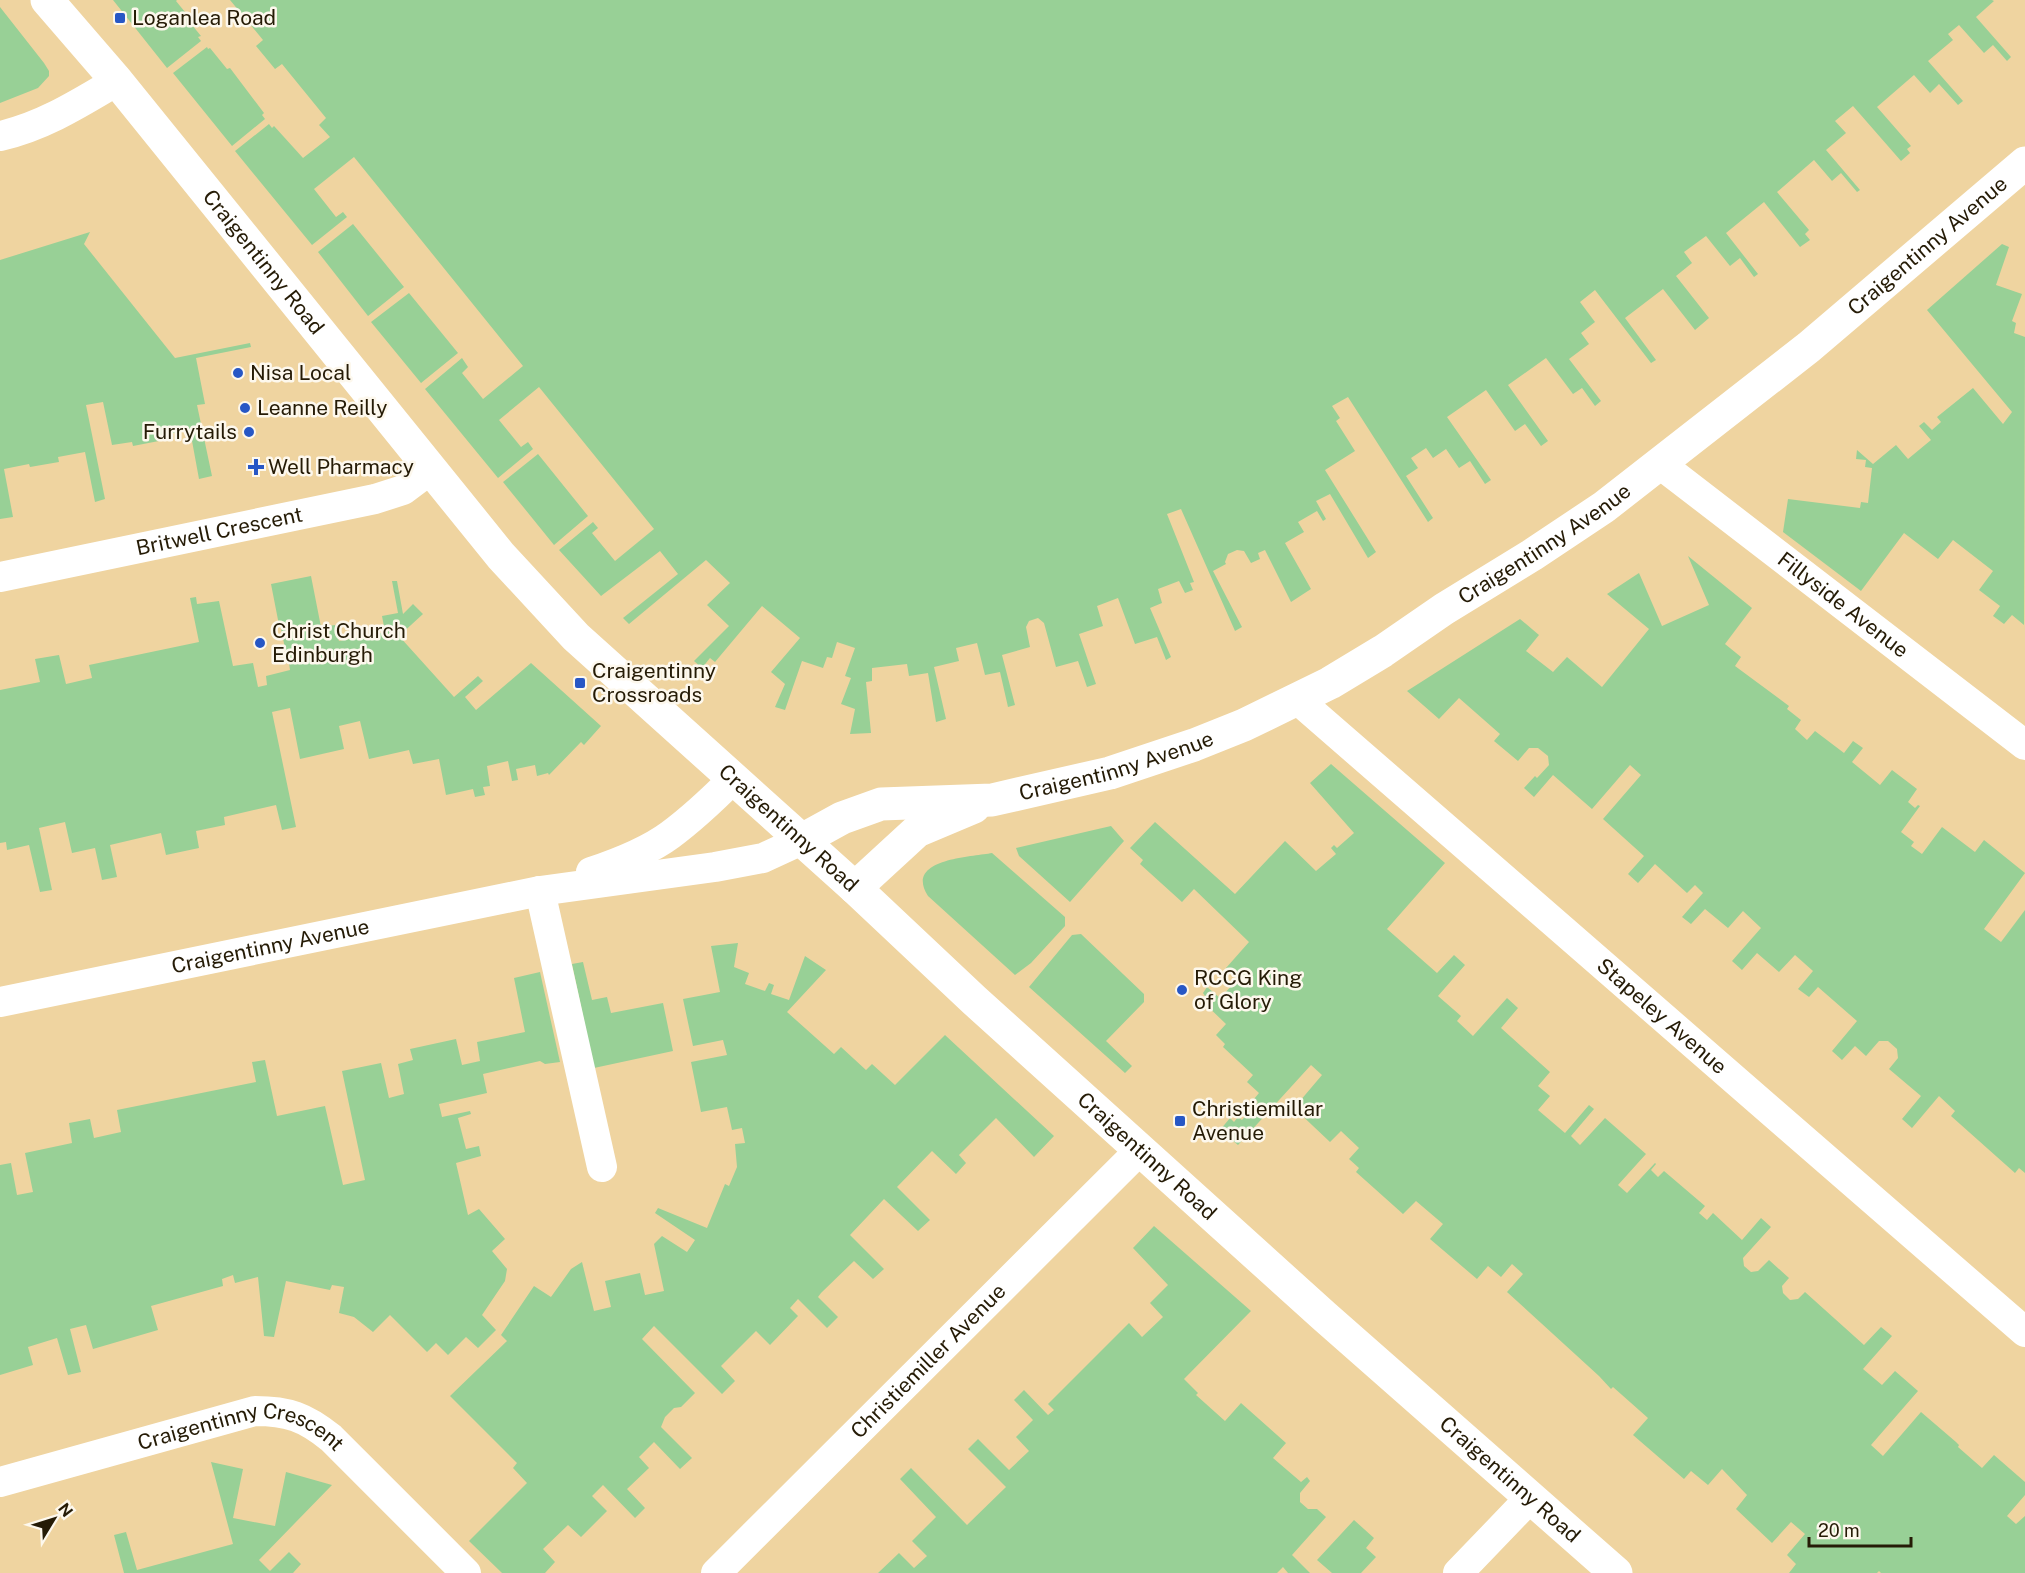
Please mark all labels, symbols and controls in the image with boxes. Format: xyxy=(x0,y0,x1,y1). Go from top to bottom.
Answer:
place label: Loganlea Road xyxy=(132,5,276,30)
marker: Loganlea Road xyxy=(113,11,127,25)
street label: Craigentinny Avenue xyxy=(1843,171,2012,320)
street label: Craigentinny Road xyxy=(198,184,330,339)
place label: Nisa Local xyxy=(250,360,351,385)
marker: Nisa Local xyxy=(231,366,245,380)
place label: Leanne Reilly xyxy=(257,395,388,420)
marker: Leanne Reilly xyxy=(238,401,252,415)
place label: Furrytails xyxy=(143,419,237,444)
marker: Furrytails xyxy=(242,425,256,439)
place label: Well Pharmacy xyxy=(268,454,414,479)
marker: Well Pharmacy xyxy=(249,460,263,474)
street label: Craigentinny Avenue xyxy=(1453,478,1635,609)
street label: Britwell Crescent xyxy=(134,501,305,560)
street label: Fillyside Avenue xyxy=(1773,546,1914,663)
place label: Christ Church Edinburgh xyxy=(272,618,406,667)
marker: Christ Church Edinburgh xyxy=(253,636,267,650)
place label: Craigentinny Crossroads xyxy=(592,658,716,707)
marker: Craigentinny Crossroads xyxy=(573,676,587,690)
street label: Craigentinny Avenue xyxy=(1017,726,1217,805)
street label: Craigentinny Road xyxy=(714,759,864,897)
street label: Craigentinny Avenue xyxy=(169,913,371,978)
street label: Stapeley Avenue xyxy=(1592,953,1732,1079)
place label: RCCG King of Glory xyxy=(1194,965,1302,1014)
marker: RCCG King of Glory xyxy=(1175,983,1189,997)
street label: Craigentinny Road xyxy=(1073,1087,1222,1225)
place label: Christiemillar Avenue xyxy=(1192,1096,1323,1145)
marker: Christiemillar Avenue xyxy=(1173,1114,1187,1128)
street label: Christiemiller Avenue xyxy=(845,1278,1011,1443)
text: Craigentinny Crescent xyxy=(135,1398,350,1456)
street label: Craigentinny Road xyxy=(1435,1411,1586,1548)
street label: Craigentinny Crescent xyxy=(128,1434,346,1466)
north arrow xyxy=(24,1489,84,1549)
text: N xyxy=(54,1499,77,1521)
scale bar xyxy=(1809,1510,1911,1548)
text: 20 m xyxy=(1818,1520,1860,1541)

